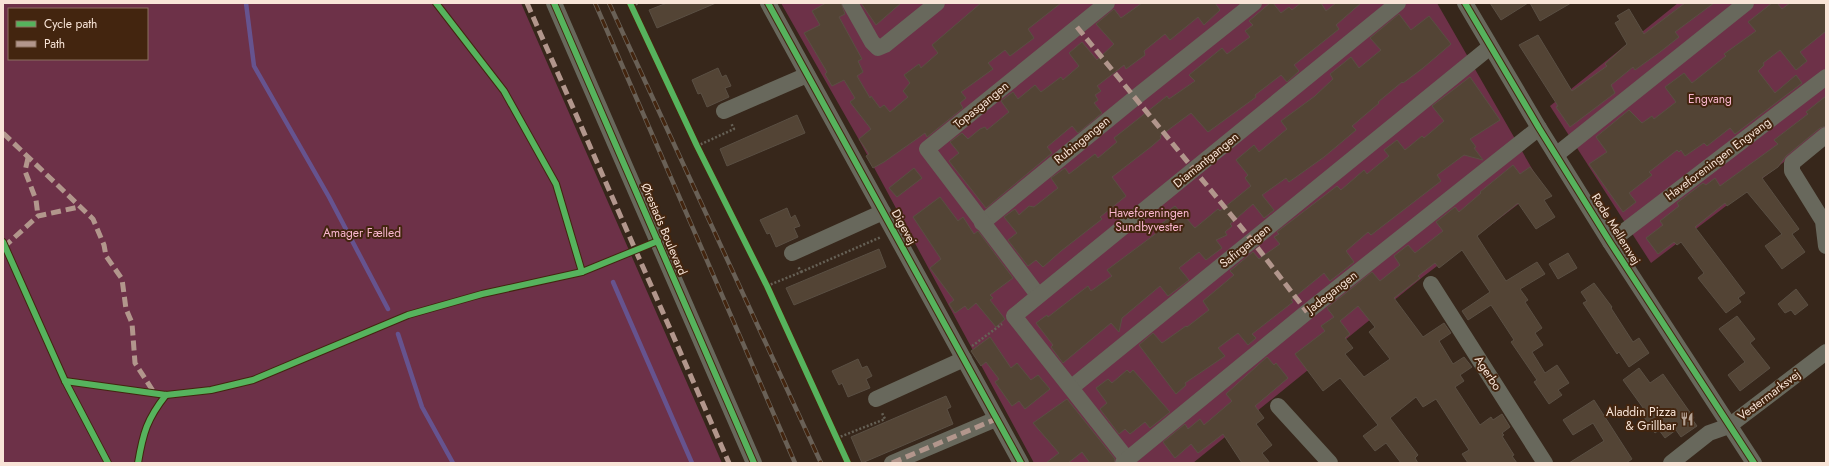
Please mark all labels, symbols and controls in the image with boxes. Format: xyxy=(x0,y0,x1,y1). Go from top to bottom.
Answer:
legend xyxy=(8,8,148,60)
text: Cycle path xyxy=(44,15,97,33)
text: Path xyxy=(44,35,65,53)
street label: Topasgangen xyxy=(949,77,1013,133)
park label: Engvang xyxy=(1688,90,1732,108)
street label: Rubingangen xyxy=(1050,112,1114,168)
street label: Haveforeningen Engvang xyxy=(1661,113,1775,205)
street label: Diamantgangen xyxy=(1169,128,1243,192)
street label: Ørestads Boulevard xyxy=(636,180,692,278)
street label: Røde Mellemvej xyxy=(1587,190,1645,268)
park label: Haveforeningen Sundbyvester xyxy=(1109,204,1189,236)
street label: Digevej xyxy=(887,206,921,248)
street label: Safirgangen xyxy=(1216,220,1274,272)
park label: Amager Fælled xyxy=(323,224,401,242)
street label: Jadegangen xyxy=(1301,266,1361,319)
street label: Agerbo xyxy=(1470,352,1506,394)
street label: Vestermarksvej xyxy=(1734,365,1804,425)
place label: Aladdin Pizza & Grillbar xyxy=(1606,403,1677,435)
restaurant icon: Aladdin Pizza & Grillbar xyxy=(1679,411,1695,427)

